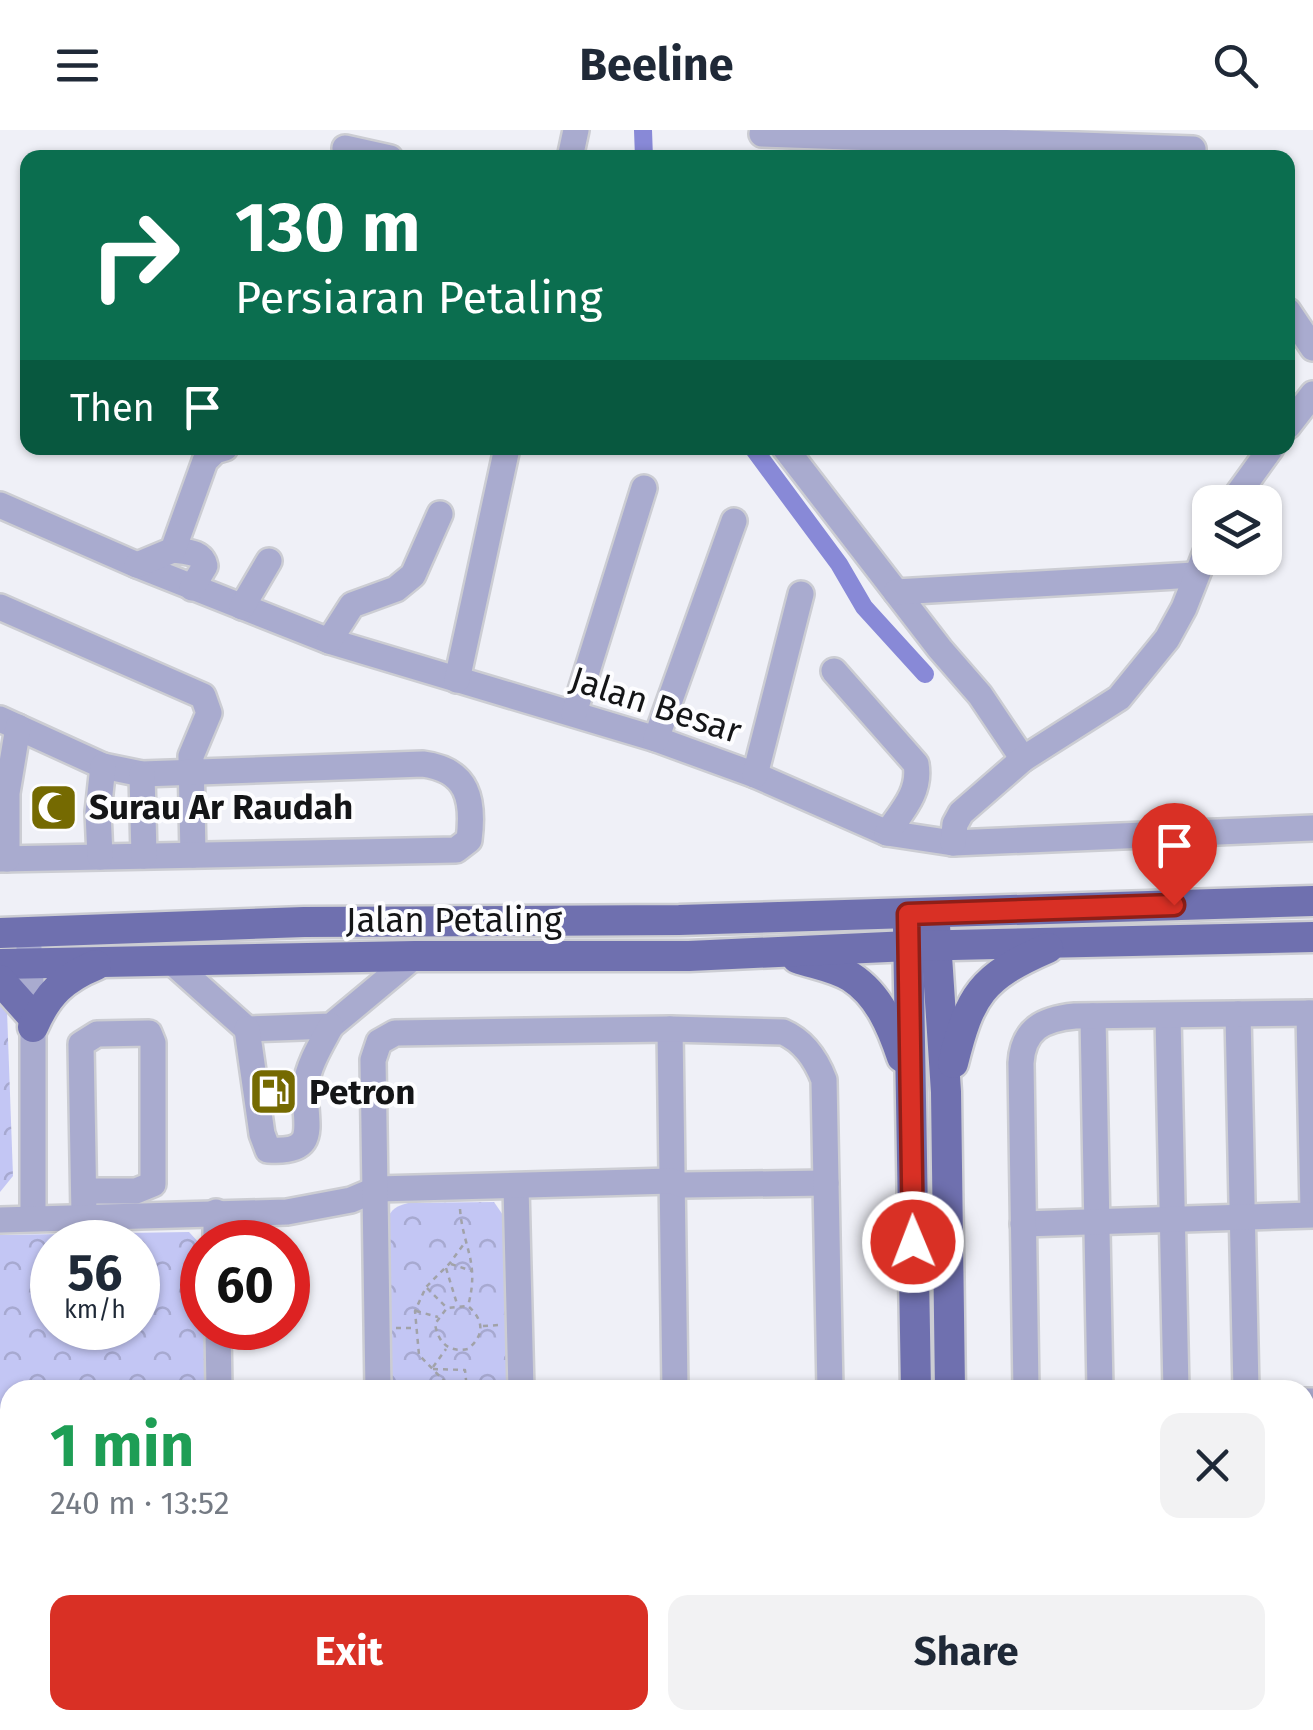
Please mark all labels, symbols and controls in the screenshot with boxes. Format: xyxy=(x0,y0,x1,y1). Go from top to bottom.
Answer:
icon: menu xyxy=(50,38,105,93)
text: Beeline xyxy=(579,38,734,92)
icon: search xyxy=(1208,38,1263,93)
text: 130 m xyxy=(235,186,421,270)
icon: right xyxy=(70,190,200,320)
text: Persiaran Petaling xyxy=(235,271,603,325)
icon: arrive xyxy=(175,380,230,435)
text: Then xyxy=(70,385,155,431)
map controls xyxy=(1192,485,1282,575)
button: layers xyxy=(1192,485,1282,575)
street label: Jalan Besar xyxy=(565,658,747,752)
mosque icon: Surau Ar Raudah xyxy=(28,781,80,833)
place label: Surau Ar Raudah xyxy=(89,786,353,828)
pin xyxy=(1132,803,1217,906)
icon: arrive xyxy=(1147,818,1202,873)
street label: Jalan Petaling xyxy=(346,899,563,941)
fuel station icon: Petron xyxy=(248,1066,300,1118)
place label: Petron xyxy=(309,1071,415,1113)
position arrow xyxy=(861,1190,965,1294)
speed limit sign: 60 xyxy=(180,1220,310,1350)
text: 56 xyxy=(67,1243,122,1303)
text: km/h xyxy=(64,1295,126,1325)
text: 1 min xyxy=(50,1410,194,1482)
button: close xyxy=(1160,1413,1265,1518)
text: 240 m · 13:52 xyxy=(50,1484,230,1522)
button: Exit xyxy=(50,1595,648,1710)
button: Share xyxy=(668,1595,1265,1710)

